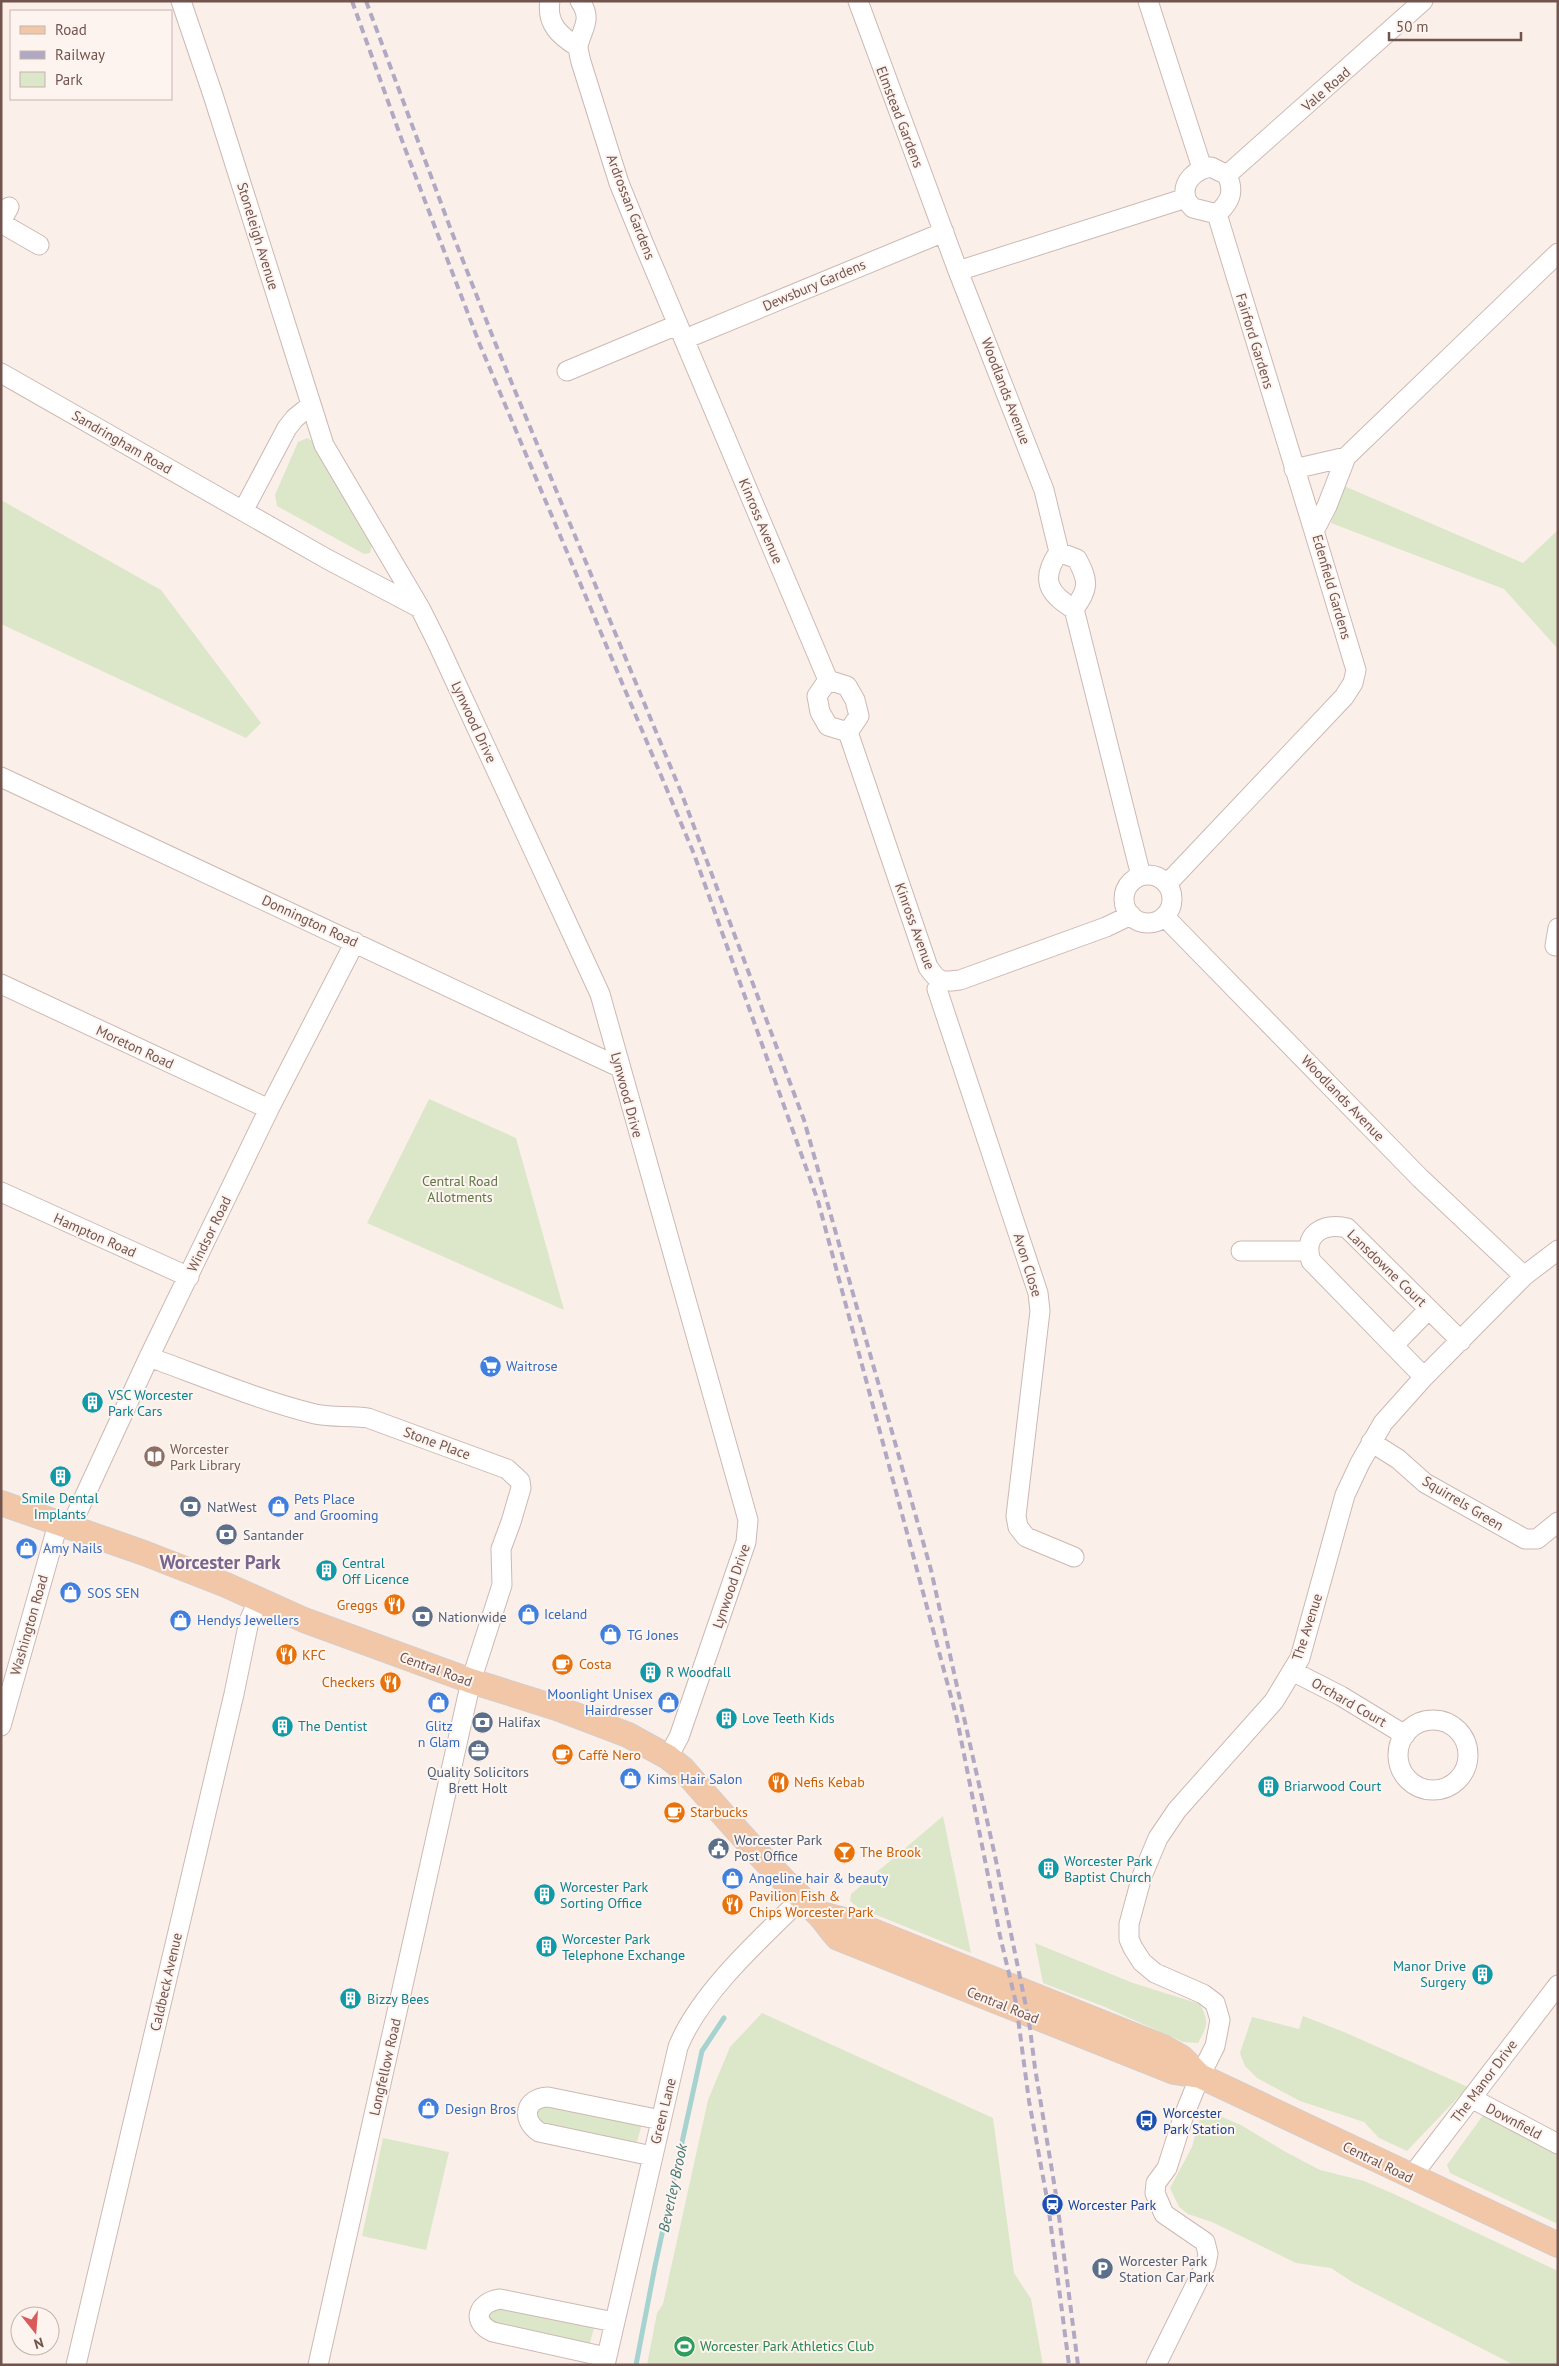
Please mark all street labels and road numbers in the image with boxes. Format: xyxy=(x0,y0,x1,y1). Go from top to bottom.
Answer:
street label: Vale Road xyxy=(1297,63,1354,116)
street label: Elmstead Gardens xyxy=(872,64,928,170)
street label: Ardrossan Gardens xyxy=(603,152,659,262)
street label: Stoneleigh Avenue xyxy=(233,180,283,292)
street label: Dewsbury Gardens xyxy=(760,255,868,315)
street label: Fairford Gardens xyxy=(1232,291,1278,391)
street label: Woodlands Avenue xyxy=(977,335,1035,447)
street label: Sandringham Road xyxy=(69,406,175,478)
street label: Kinross Avenue xyxy=(735,476,787,566)
street label: Edenfield Gardens xyxy=(1308,532,1356,642)
street label: Lynwood Drive xyxy=(447,678,501,766)
street label: Kinross Avenue xyxy=(891,880,939,972)
street label: Donnington Road xyxy=(259,891,361,951)
street label: Moreton Road xyxy=(93,1021,177,1073)
street label: Lynwood Drive xyxy=(607,1050,647,1140)
street label: Woodlands Avenue xyxy=(1297,1051,1389,1145)
street label: Windsor Road xyxy=(183,1193,235,1275)
street label: Hampton Road xyxy=(51,1209,139,1261)
street label: Lansdowne Court xyxy=(1343,1226,1431,1311)
street label: Avon Close xyxy=(1010,1231,1046,1299)
street label: Stone Place xyxy=(401,1423,473,1463)
street label: Squirrels Green xyxy=(1419,1472,1507,1534)
street label: Lynwood Drive xyxy=(708,1542,754,1630)
street label: Washington Road xyxy=(6,1573,52,1677)
street label: The Avenue xyxy=(1288,1591,1326,1663)
street label: Central Road xyxy=(397,1648,475,1690)
street label: Orchard Court xyxy=(1308,1673,1390,1731)
street label: Caldbeck Avenue xyxy=(146,1931,186,2033)
street label: Central Road xyxy=(964,1982,1042,2028)
street label: Longfellow Road xyxy=(365,2017,405,2117)
street label: The Manor Drive xyxy=(1447,2036,1521,2126)
street label: Green Lane xyxy=(646,2076,680,2146)
street label: Downfield xyxy=(1483,2099,1545,2143)
street label: Central Road xyxy=(1340,2137,1416,2187)

